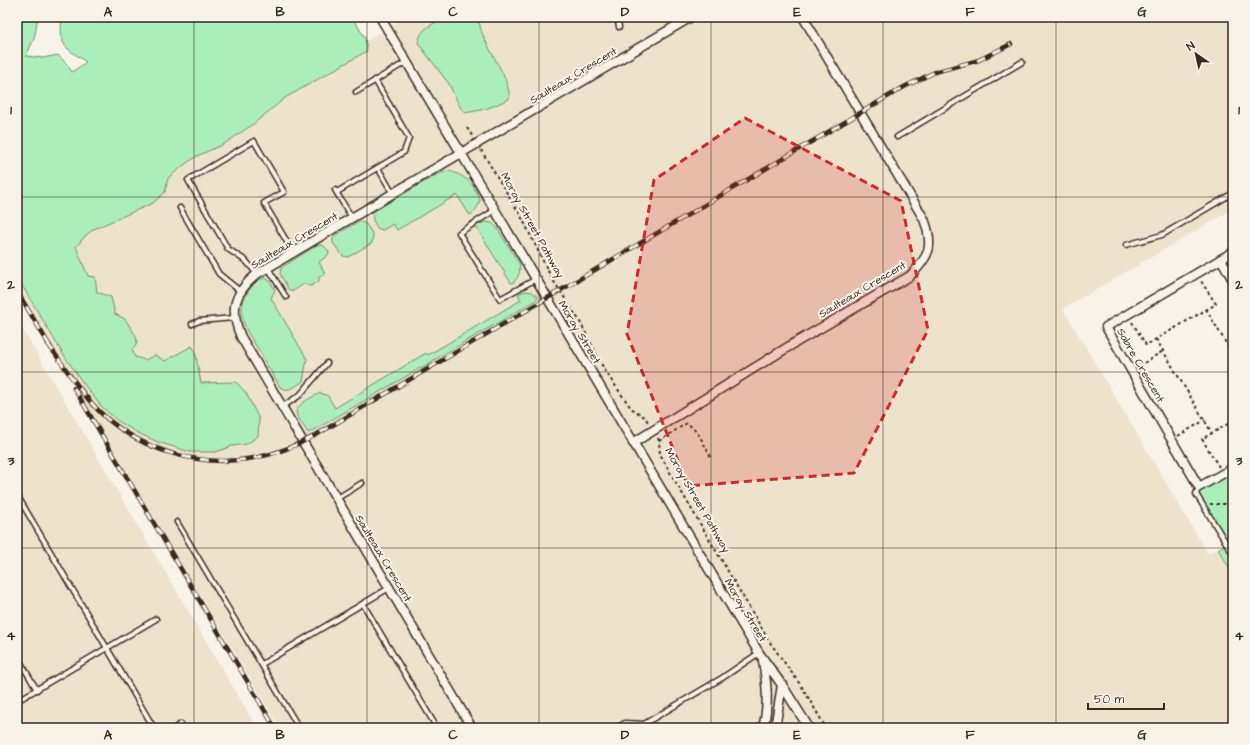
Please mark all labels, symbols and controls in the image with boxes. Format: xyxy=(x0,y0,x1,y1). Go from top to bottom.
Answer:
text: A xyxy=(104,3,113,21)
text: B xyxy=(275,3,285,21)
text: C xyxy=(448,3,458,21)
text: D xyxy=(621,3,630,21)
text: E xyxy=(793,3,801,21)
text: F xyxy=(965,3,975,21)
text: G xyxy=(1137,3,1147,21)
north arrow xyxy=(1176,34,1216,74)
text: N xyxy=(1184,38,1198,54)
street label: Saulteaux Crescent xyxy=(527,43,620,107)
text: 1 xyxy=(10,101,12,119)
text: 1 xyxy=(1238,101,1240,119)
street label: Moray Street Pathway xyxy=(496,170,568,281)
street label: Saulteaux Crescent xyxy=(248,208,341,272)
street label: Saulteaux Crescent xyxy=(816,257,909,321)
text: 2 xyxy=(6,276,15,294)
text: 2 xyxy=(1234,276,1243,294)
street label: Moray Street xyxy=(554,298,605,368)
street label: Sabre Crescent xyxy=(1113,325,1168,406)
street label: Moray Street Pathway xyxy=(661,445,734,556)
text: 3 xyxy=(7,452,15,470)
text: 3 xyxy=(1235,452,1243,470)
street label: Saulteaux Crescent xyxy=(352,512,416,605)
street label: Moray Street xyxy=(720,576,771,646)
text: 4 xyxy=(7,627,16,645)
text: 4 xyxy=(1235,627,1244,645)
scale bar xyxy=(1088,685,1164,711)
text: 50 m xyxy=(1094,691,1125,708)
text: A xyxy=(104,726,113,744)
text: B xyxy=(275,726,285,744)
text: C xyxy=(448,726,458,744)
text: D xyxy=(621,726,630,744)
text: E xyxy=(793,726,801,744)
text: F xyxy=(965,726,975,744)
text: G xyxy=(1137,726,1147,744)

